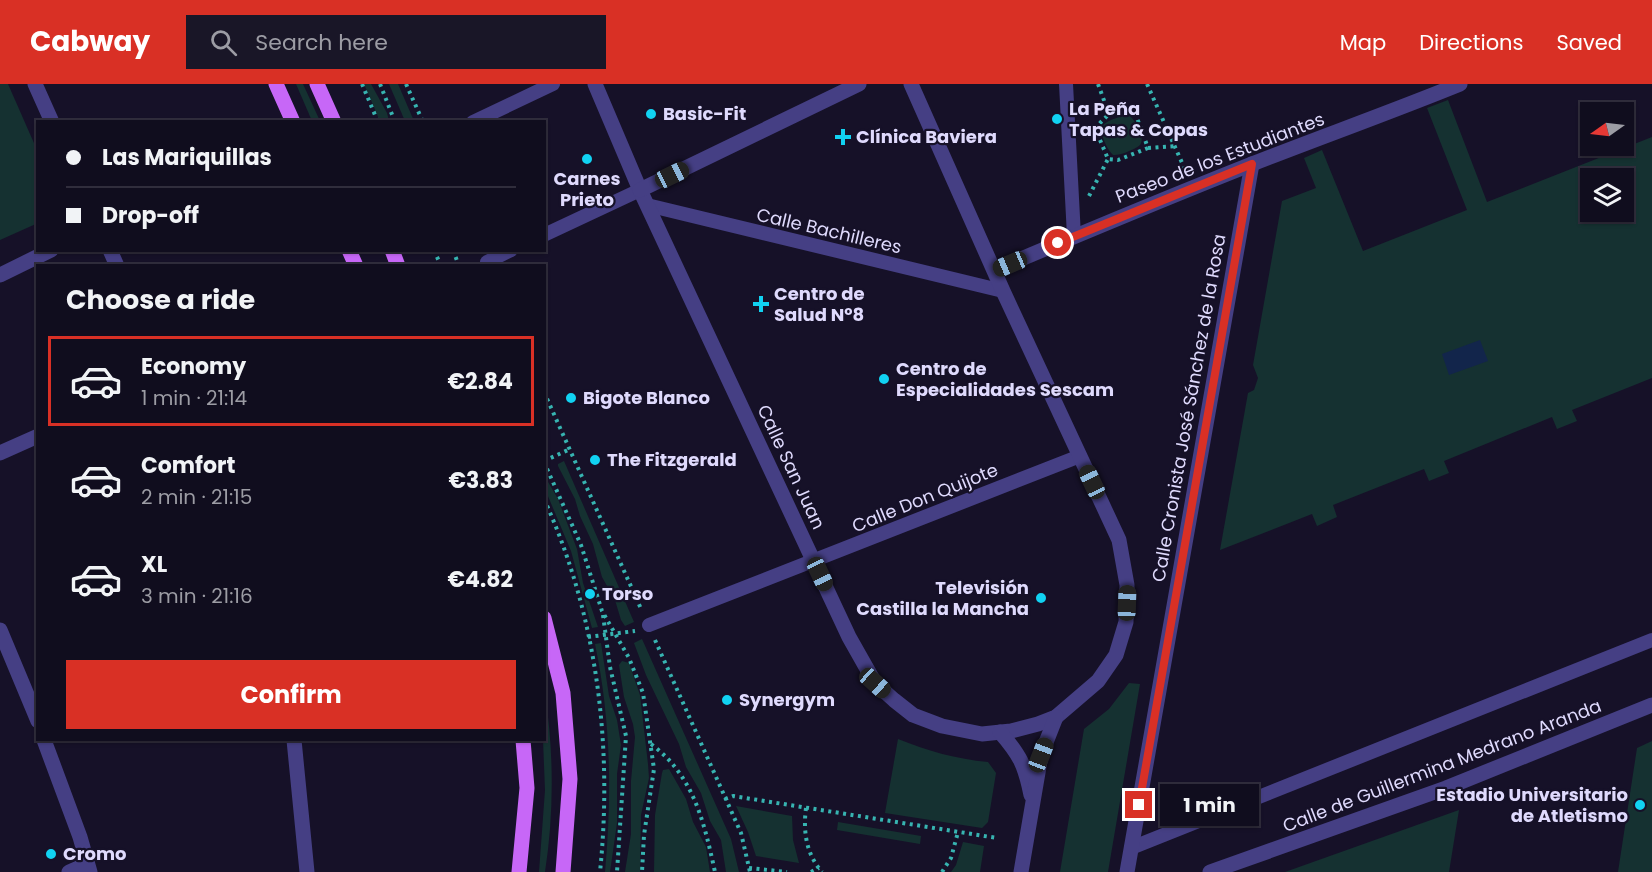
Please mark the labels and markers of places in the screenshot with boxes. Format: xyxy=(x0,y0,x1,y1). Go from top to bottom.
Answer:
place label: La Peña Tapas & Copas xyxy=(1069,96,1208,142)
place label: Basic-Fit xyxy=(663,101,746,126)
marker: Basic-Fit xyxy=(644,107,658,121)
marker: La Peña Tapas & Copas xyxy=(1050,112,1064,126)
place label: Clínica Baviera xyxy=(856,124,997,149)
marker: Clínica Baviera xyxy=(834,128,852,146)
marker: Carnes Prieto xyxy=(580,152,594,166)
place label: Carnes Prieto xyxy=(554,166,620,212)
place label: Centro de Salud Nº8 xyxy=(774,281,865,327)
marker: Centro de Salud Nº8 xyxy=(752,295,770,313)
place label: Centro de Especialidades Sescam xyxy=(896,356,1114,402)
marker: Centro de Especialidades Sescam xyxy=(877,372,891,386)
place label: Bigote Blanco xyxy=(583,385,710,410)
marker: Bigote Blanco xyxy=(564,391,578,405)
place label: The Fitzgerald xyxy=(607,447,737,472)
marker: The Fitzgerald xyxy=(588,453,602,467)
place label: Televisión Castilla la Mancha xyxy=(856,575,1029,621)
place label: Torso xyxy=(602,581,653,606)
marker: Torso xyxy=(583,587,597,601)
marker: Televisión Castilla la Mancha xyxy=(1034,591,1048,605)
place label: Synergym xyxy=(739,687,835,712)
marker: Synergym xyxy=(720,693,734,707)
place label: Estadio Universitario de Atletismo xyxy=(1436,782,1628,828)
marker: Estadio Universitario de Atletismo xyxy=(1633,798,1647,812)
place label: Cromo xyxy=(63,841,126,866)
marker: Cromo xyxy=(44,847,58,861)

